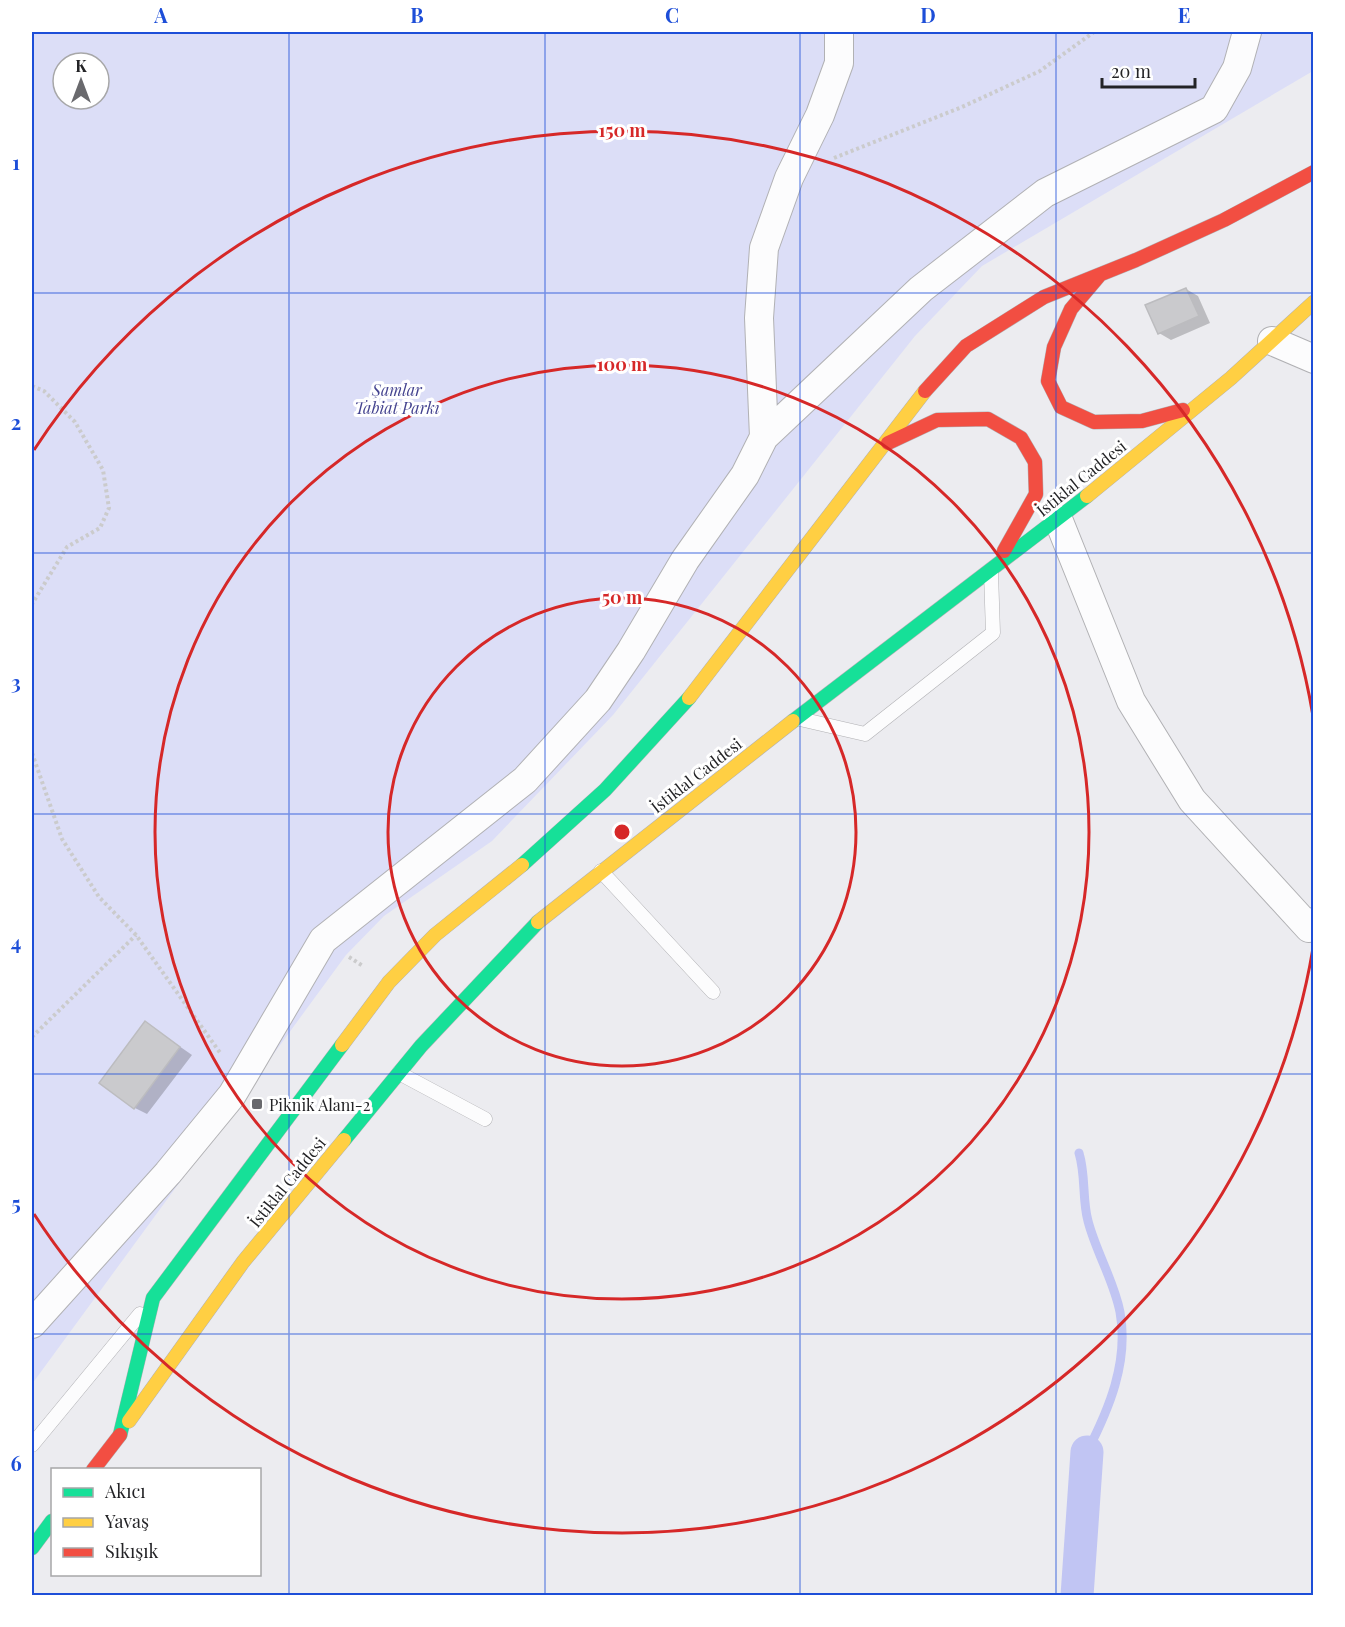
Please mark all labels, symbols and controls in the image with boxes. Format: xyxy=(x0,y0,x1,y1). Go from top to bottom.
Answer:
text: A xyxy=(153,1,168,28)
text: B xyxy=(410,1,424,28)
text: C xyxy=(665,1,679,28)
text: D xyxy=(920,1,936,28)
text: E xyxy=(1178,1,1190,28)
north arrow xyxy=(51,51,111,111)
scale bar xyxy=(1102,51,1195,89)
text: K xyxy=(75,55,87,76)
text: 20 m xyxy=(1111,59,1151,83)
text: 150 m xyxy=(598,118,646,142)
text: 1 xyxy=(12,148,20,175)
text: 100 m xyxy=(597,352,648,376)
park label: Şamlar Tabiat Parkı xyxy=(354,379,440,418)
text: 2 xyxy=(11,408,21,435)
street label: İstiklal Caddesi xyxy=(1032,435,1131,521)
text: 50 m xyxy=(602,585,643,609)
text: 3 xyxy=(11,668,21,695)
street label: İstiklal Caddesi xyxy=(646,733,746,817)
centre of rings xyxy=(612,822,632,842)
text: 4 xyxy=(11,928,21,955)
place label: Piknik Alanı-2 xyxy=(269,1094,370,1115)
marker: Piknik Alanı-2 xyxy=(250,1097,264,1111)
street label: İstiklal Caddesi xyxy=(244,1132,330,1231)
text: 5 xyxy=(11,1189,21,1216)
text: 6 xyxy=(10,1449,22,1476)
legend xyxy=(51,1468,261,1576)
text: Akıcı xyxy=(104,1479,146,1503)
text: Yavaş xyxy=(104,1509,149,1533)
text: Sıkışık xyxy=(105,1539,158,1563)

